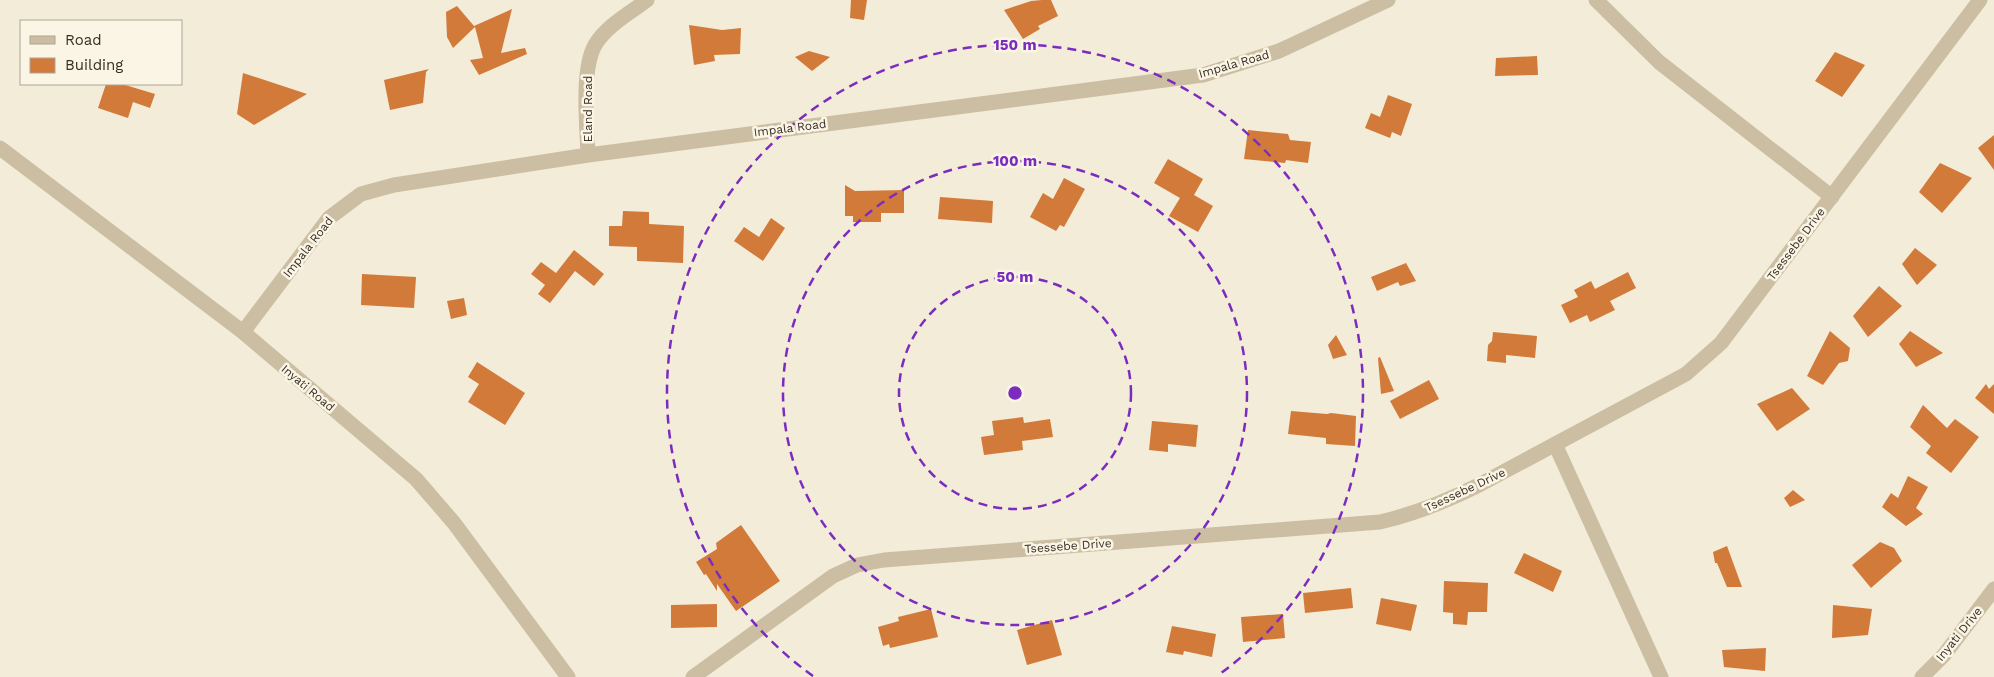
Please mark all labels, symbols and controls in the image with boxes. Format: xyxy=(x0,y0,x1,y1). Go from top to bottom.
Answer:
legend xyxy=(20,20,182,85)
text: Road xyxy=(65,31,102,49)
text: 150 m xyxy=(993,36,1037,54)
street label: Impala Road xyxy=(1197,47,1271,81)
text: Building xyxy=(65,56,123,74)
street label: Eland Road xyxy=(581,76,595,142)
street label: Impala Road xyxy=(753,117,827,139)
text: 100 m xyxy=(993,152,1037,170)
street label: Tsessebe Drive xyxy=(1764,205,1828,283)
street label: Impala Road xyxy=(280,214,336,280)
text: 50 m xyxy=(997,268,1033,286)
street label: Inyati Road xyxy=(279,362,337,414)
centre of rings xyxy=(1006,384,1024,402)
street label: Tsessebe Drive xyxy=(1422,465,1508,515)
street label: Tsessebe Drive xyxy=(1024,536,1112,556)
street label: Inyati Drive xyxy=(1933,604,1985,664)

